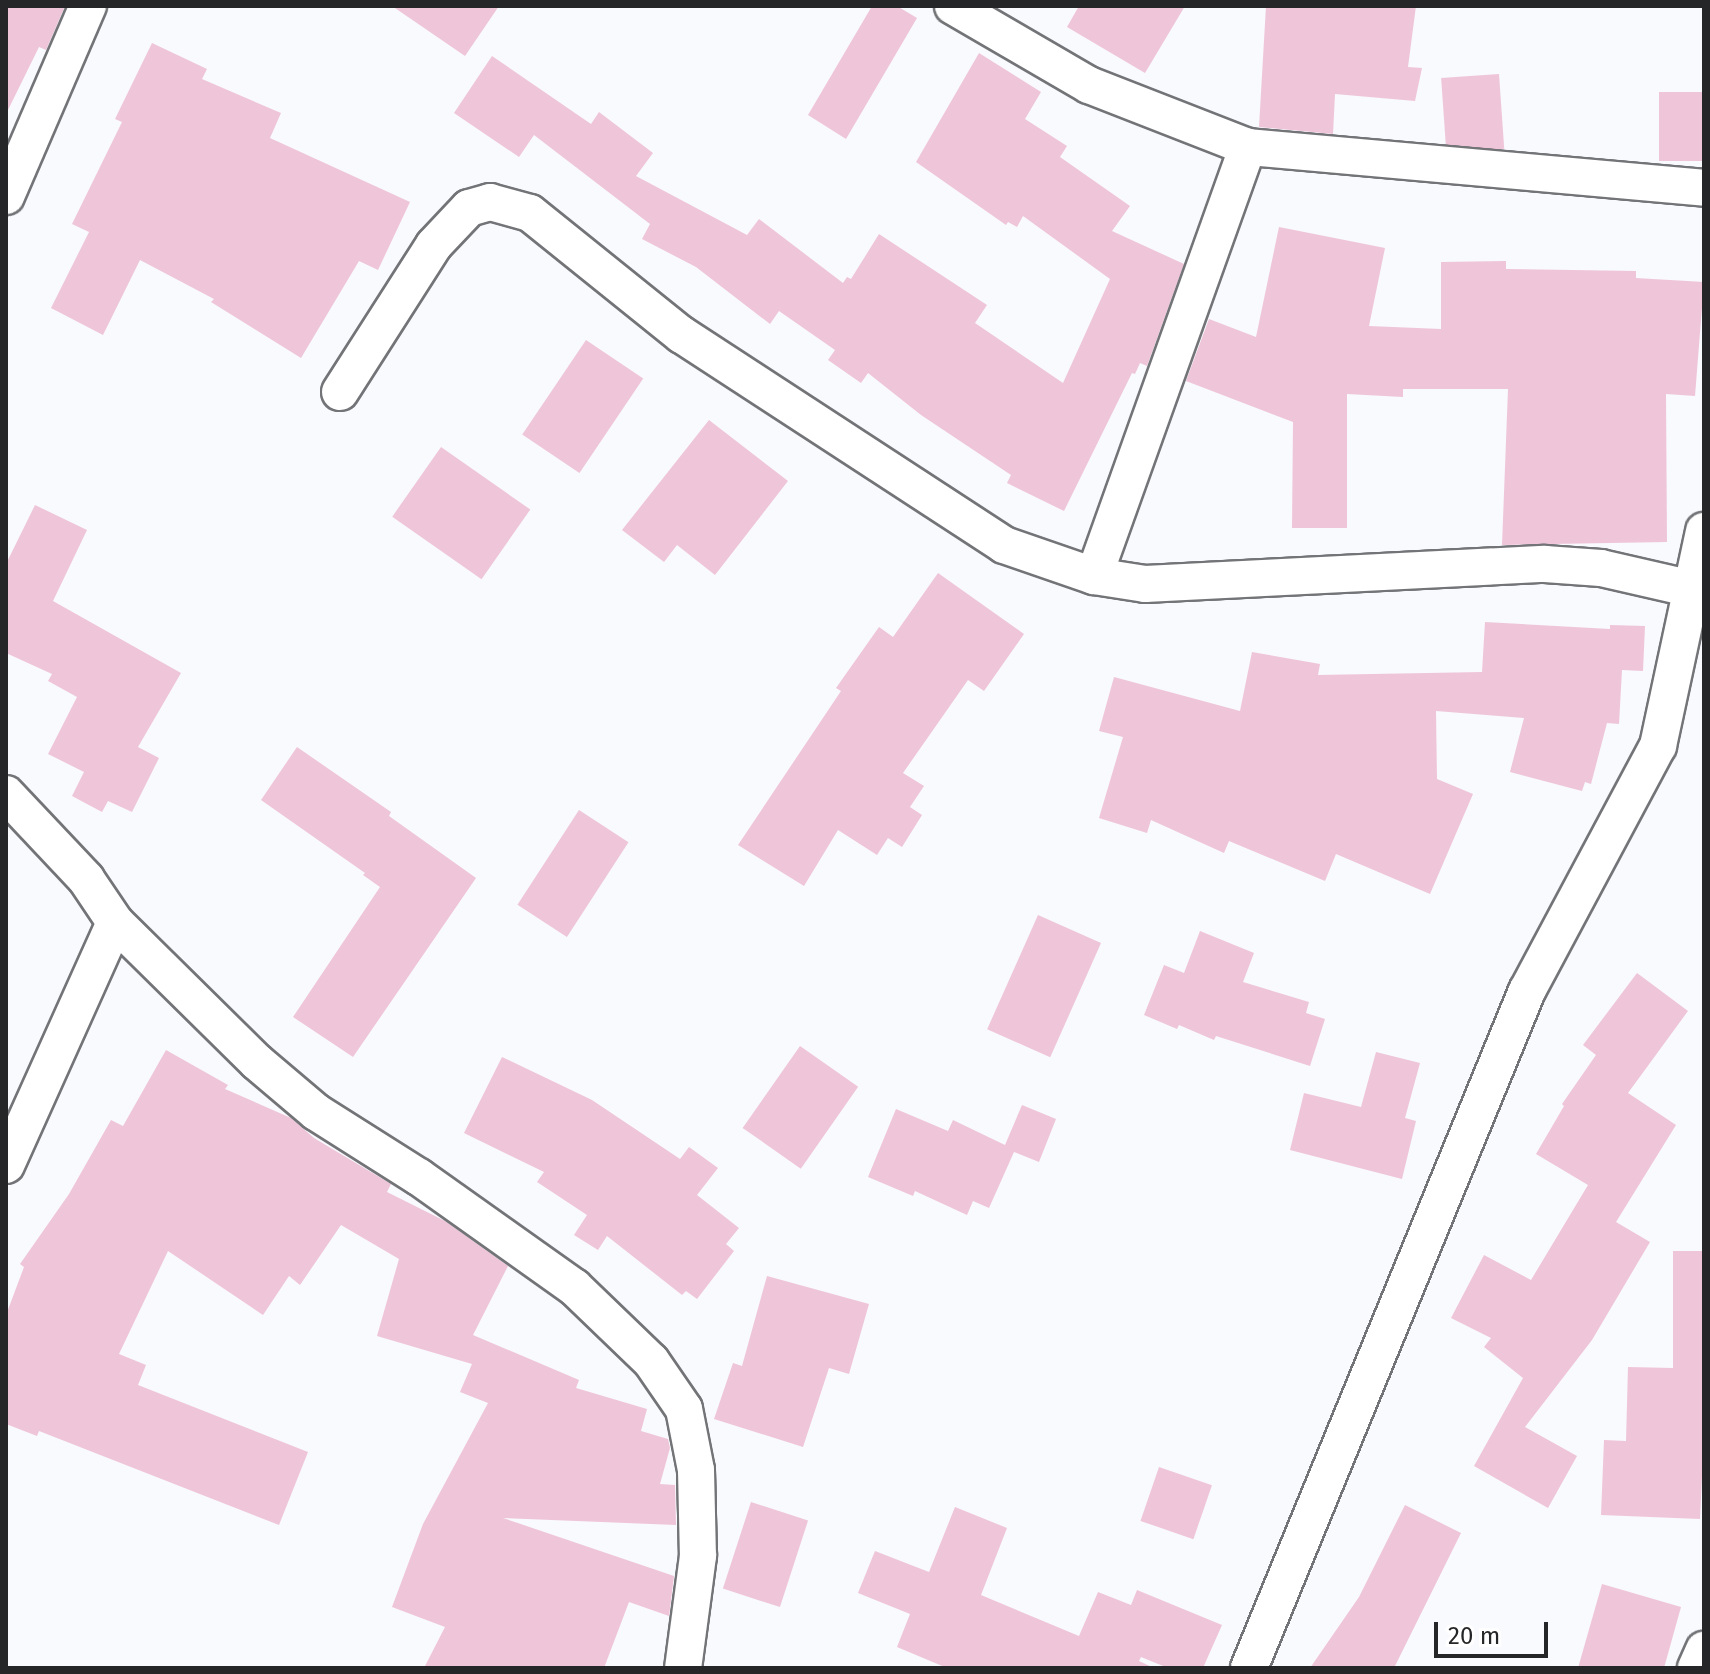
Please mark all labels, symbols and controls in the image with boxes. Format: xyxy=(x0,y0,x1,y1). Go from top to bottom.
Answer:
scale bar xyxy=(1438,1606,1552,1656)
text: 20 m xyxy=(1448,1622,1500,1650)

